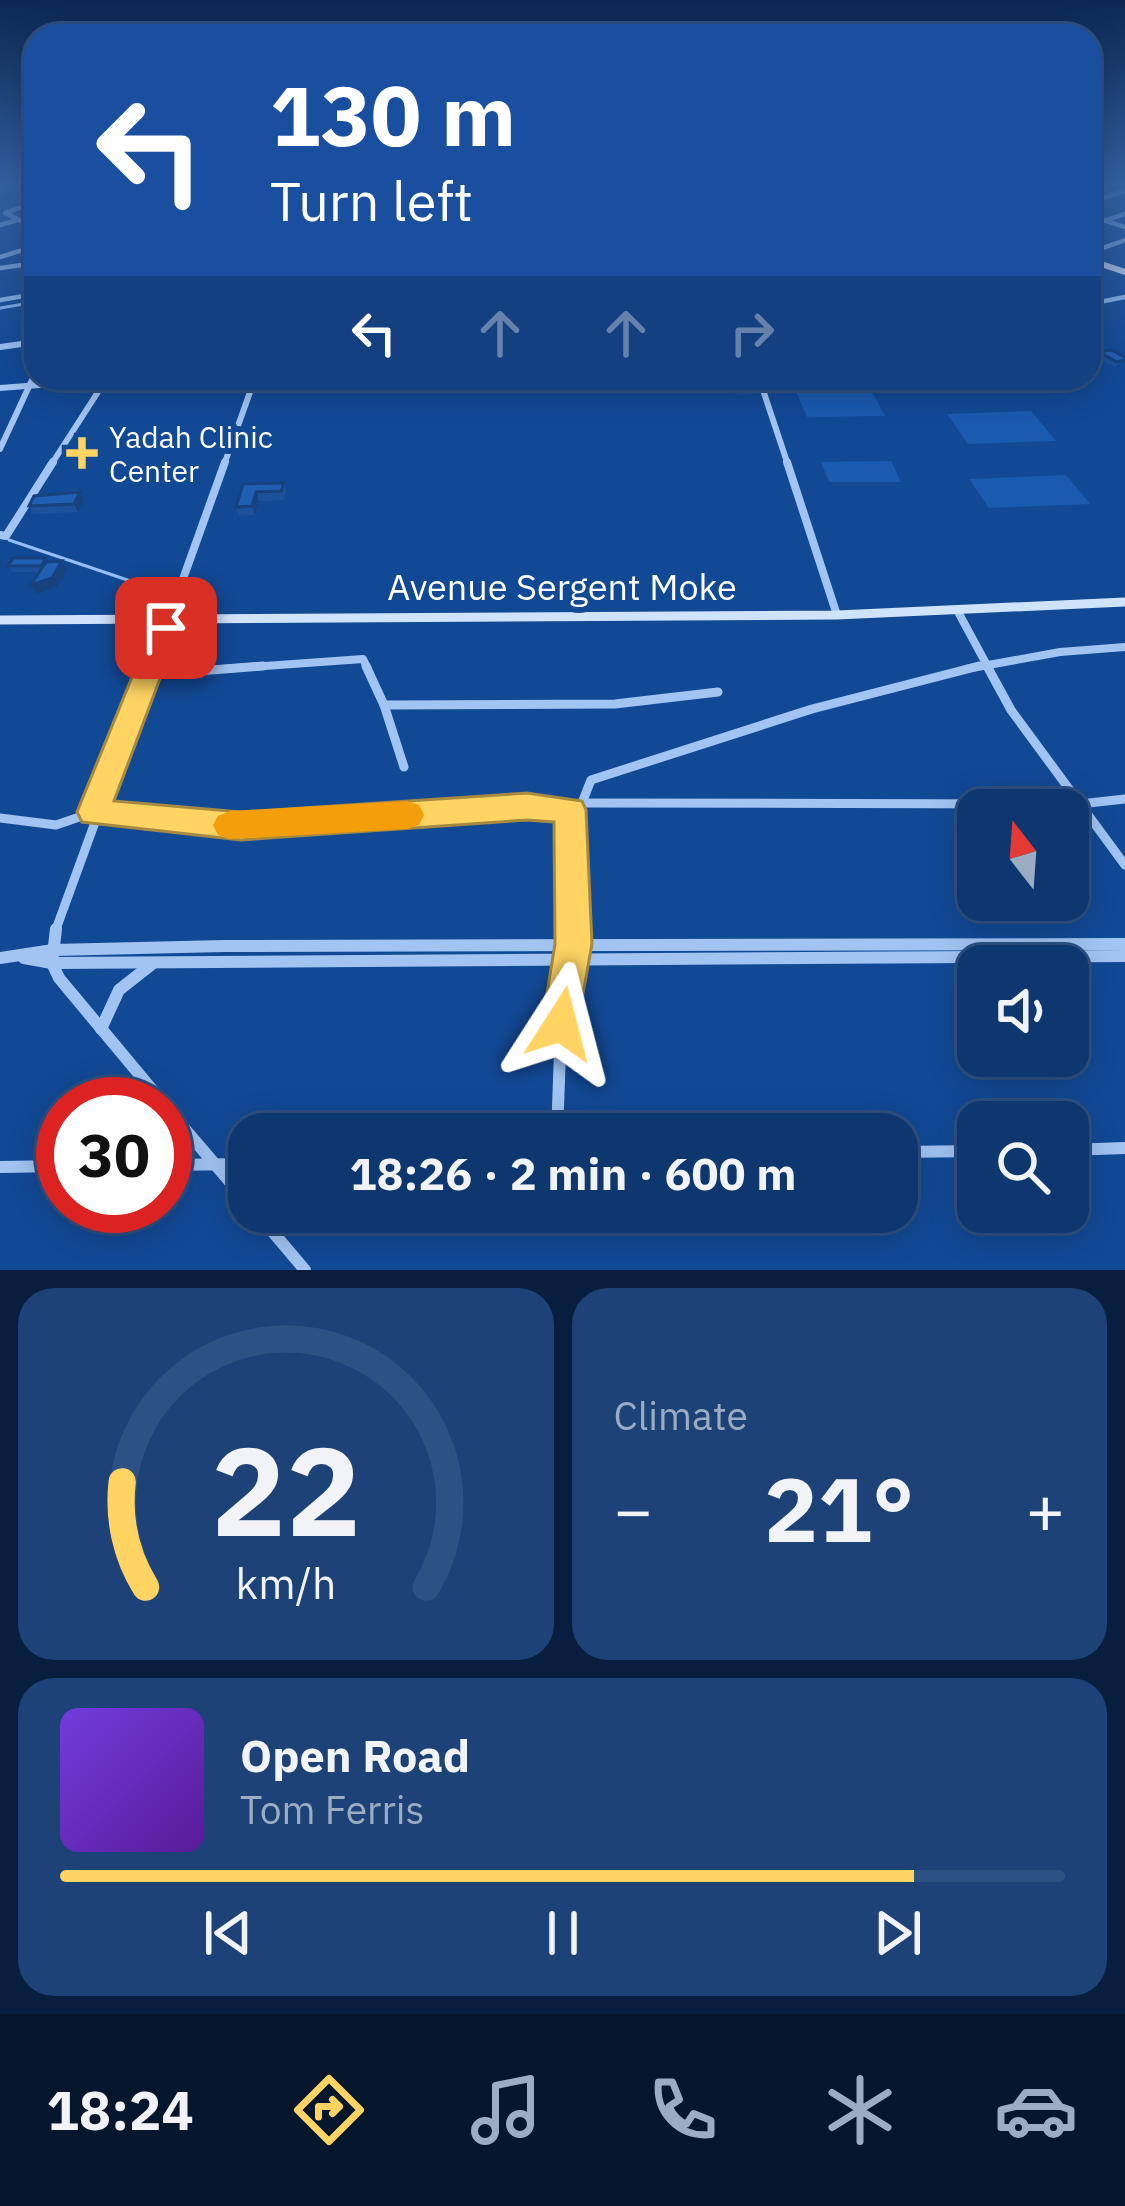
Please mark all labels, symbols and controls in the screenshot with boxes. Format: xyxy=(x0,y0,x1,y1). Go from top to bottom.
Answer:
text: 130 m xyxy=(270,60,516,169)
icon: left xyxy=(72,72,228,228)
text: Turn left xyxy=(270,166,473,236)
icon: left xyxy=(341,300,407,366)
icon: ahead xyxy=(467,300,533,366)
icon: ahead xyxy=(593,300,659,366)
icon: right xyxy=(719,300,785,366)
place label: Yadah Clinic Center xyxy=(109,417,273,490)
marker: Yadah Clinic Center xyxy=(66,437,98,469)
street label: Avenue Sergent Moke xyxy=(387,563,737,610)
pin xyxy=(115,577,217,679)
icon: arrive xyxy=(133,595,199,661)
north arrow xyxy=(957,789,1089,921)
map controls xyxy=(957,789,1089,1233)
button: sound xyxy=(957,945,1089,1077)
position arrow xyxy=(498,961,624,1087)
speed limit sign: 30 xyxy=(36,1077,192,1233)
button: search xyxy=(957,1101,1089,1233)
text: 18:26 · 2 min · 600 m xyxy=(350,1144,796,1202)
text: Climate xyxy=(614,1390,748,1441)
text: 22 xyxy=(211,1408,361,1570)
text: 21° xyxy=(764,1450,914,1567)
text: − xyxy=(614,1466,653,1552)
text: + xyxy=(1025,1466,1065,1552)
text: km/h xyxy=(235,1555,336,1611)
text: Open Road xyxy=(240,1726,470,1784)
text: Tom Ferris xyxy=(240,1784,424,1835)
icon: previous xyxy=(195,1900,261,1966)
icon: pause xyxy=(530,1900,596,1966)
icon: next xyxy=(865,1900,931,1966)
icon: directions xyxy=(287,2068,371,2152)
icon: music xyxy=(464,2068,548,2152)
icon: phone xyxy=(641,2068,725,2152)
icon: climate xyxy=(818,2068,902,2152)
icon: car xyxy=(994,2068,1078,2152)
text: 18:24 xyxy=(46,2075,194,2145)

